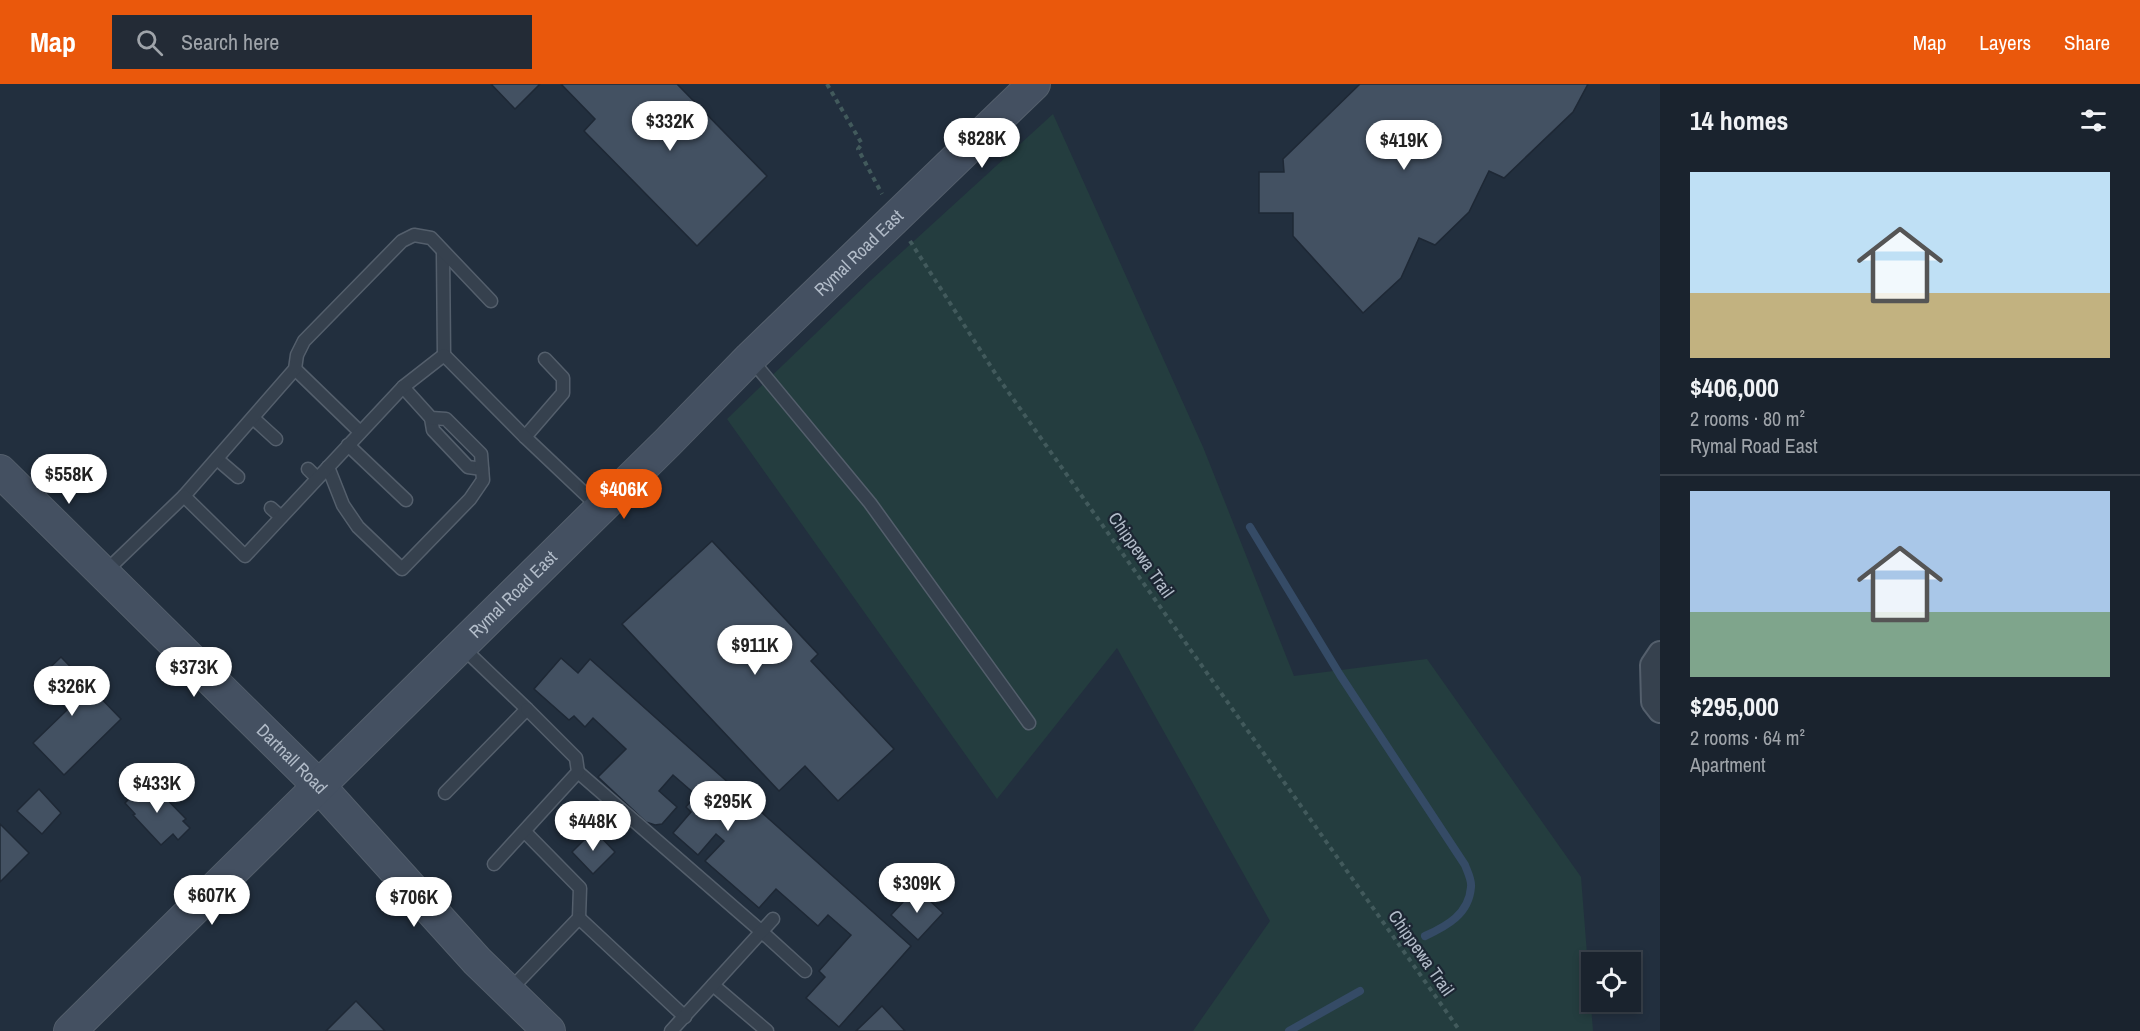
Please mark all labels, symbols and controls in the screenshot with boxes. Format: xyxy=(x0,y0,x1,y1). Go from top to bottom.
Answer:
search box xyxy=(112,15,532,69)
text: Map xyxy=(30,23,76,61)
icon: search xyxy=(133,26,166,59)
text: Search here xyxy=(181,27,279,57)
text: Map xyxy=(1913,28,1946,57)
text: Layers xyxy=(1979,28,2031,57)
text: Share xyxy=(2064,28,2110,57)
pin: $332K xyxy=(628,101,712,152)
text: 14 homes xyxy=(1690,103,1788,138)
icon: filters xyxy=(2077,104,2110,137)
text: $332K xyxy=(646,107,694,134)
pin: $828K xyxy=(940,118,1024,169)
pin: $419K xyxy=(1362,120,1446,171)
text: $828K xyxy=(958,124,1006,151)
text: $419K xyxy=(1380,126,1428,153)
street label: Rymal Road East xyxy=(808,204,909,302)
icon: home xyxy=(1846,211,1954,319)
text: $406,000 xyxy=(1690,370,1779,405)
text: 2 rooms · 80 m² xyxy=(1690,405,1805,432)
text: Rymal Road East xyxy=(1690,432,1818,459)
pin: $558K xyxy=(27,454,111,505)
text: $558K xyxy=(45,460,93,487)
pin: $406K xyxy=(582,469,666,520)
text: $406K xyxy=(600,475,648,502)
street label: Chippewa Trail xyxy=(1103,507,1180,603)
icon: home xyxy=(1846,530,1954,638)
street label: Rymal Road East xyxy=(463,545,563,643)
pin: $911K xyxy=(713,625,797,676)
text: $911K xyxy=(731,631,779,658)
pin: $373K xyxy=(152,647,236,698)
text: $373K xyxy=(170,653,218,680)
pin: $326K xyxy=(30,666,114,717)
text: $326K xyxy=(48,672,96,699)
text: $295,000 xyxy=(1690,689,1779,724)
street label: Dartnall Road xyxy=(251,718,333,799)
text: 2 rooms · 64 m² xyxy=(1690,724,1805,751)
text: Apartment xyxy=(1690,751,1766,778)
pin: $433K xyxy=(115,763,199,814)
text: $433K xyxy=(133,769,181,796)
pin: $295K xyxy=(686,781,770,832)
text: $295K xyxy=(704,787,752,814)
pin: $448K xyxy=(551,801,635,852)
text: $448K xyxy=(569,807,617,834)
pin: $309K xyxy=(875,863,959,914)
text: $309K xyxy=(893,869,941,896)
pin: $607K xyxy=(170,875,254,926)
pin: $706K xyxy=(372,877,456,928)
text: $607K xyxy=(188,881,236,908)
text: $706K xyxy=(390,883,438,910)
street label: Chippewa Trail xyxy=(1383,905,1460,1001)
map controls xyxy=(1581,952,1641,1012)
button: locate xyxy=(1581,952,1641,1012)

